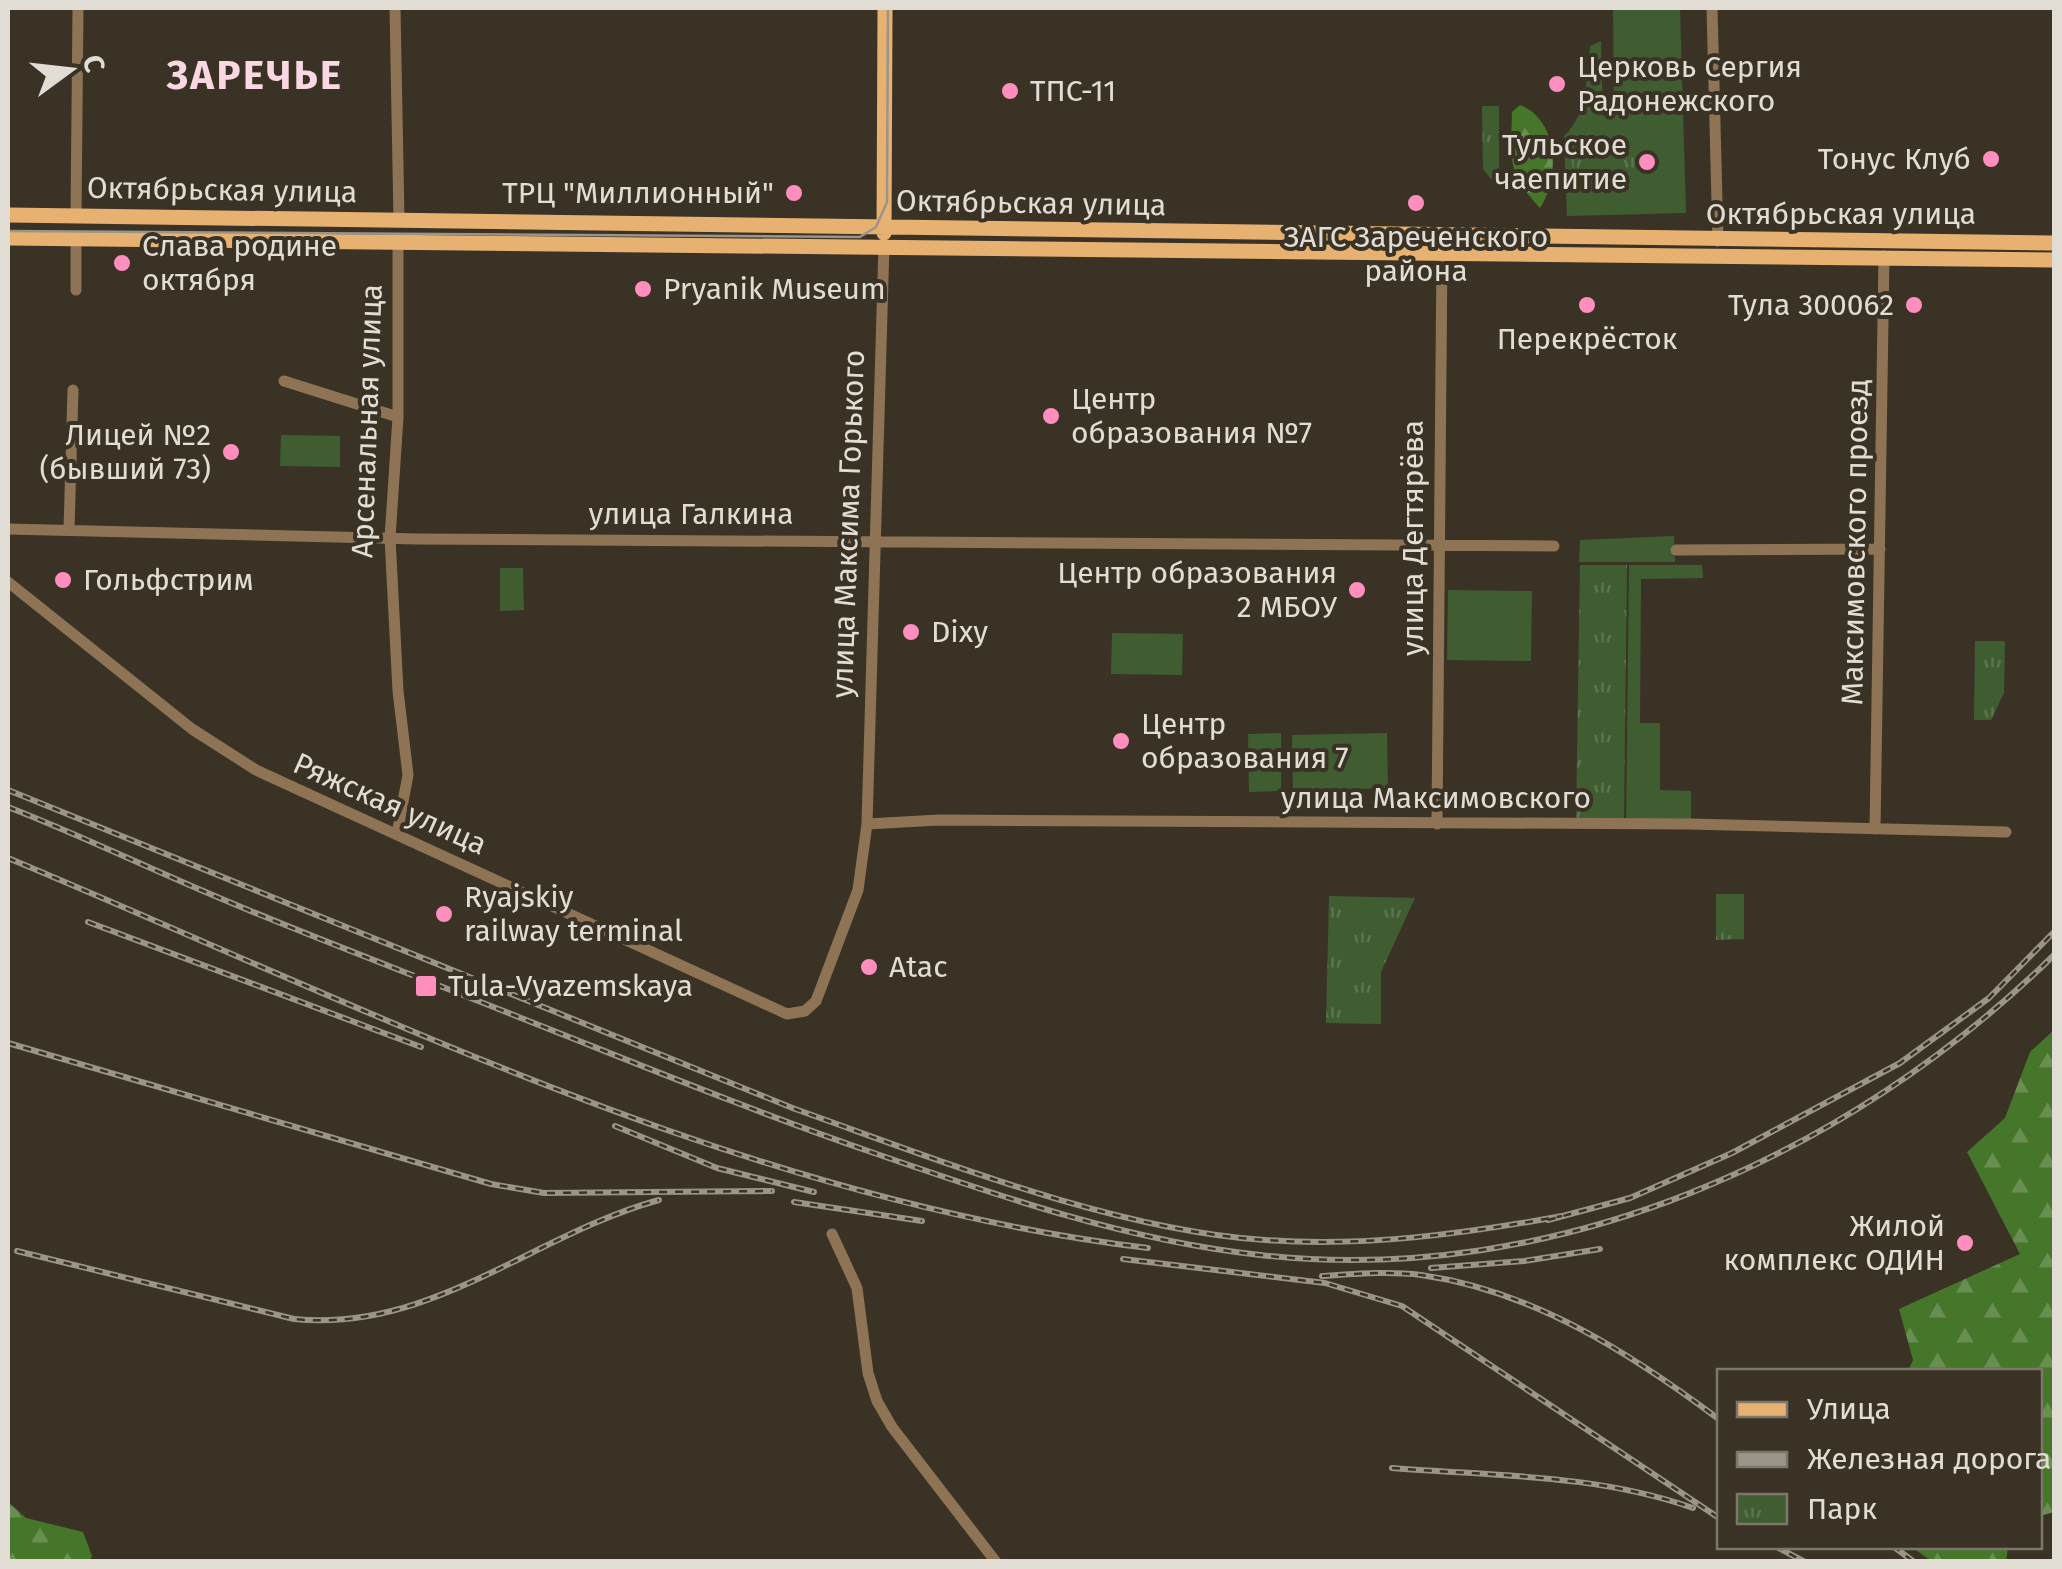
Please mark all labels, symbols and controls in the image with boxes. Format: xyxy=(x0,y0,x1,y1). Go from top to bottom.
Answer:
north arrow xyxy=(20,20,120,120)
place label: Церковь Сергия Радонежского xyxy=(1577,49,1802,119)
text: С xyxy=(76,52,112,76)
district label: ЗАРЕЧЬЕ xyxy=(165,52,344,100)
place label: ТПС-11 xyxy=(1030,73,1116,109)
marker: Церковь Сергия Радонежского xyxy=(1546,73,1568,95)
marker: ТПС-11 xyxy=(999,80,1021,102)
place label: Тульское чаепитие xyxy=(1494,127,1627,197)
place label: Тонус Клуб xyxy=(1818,141,1971,177)
marker: Тонус Клуб xyxy=(1980,148,2002,170)
marker: Тульское чаепитие xyxy=(1636,151,1658,173)
street label: Октябрьская улица xyxy=(87,170,357,210)
place label: ТРЦ "Миллионный" xyxy=(502,175,774,211)
marker: ТРЦ "Миллионный" xyxy=(783,182,805,204)
street label: Октябрьская улица xyxy=(896,183,1166,223)
marker: ЗАГС Зареченского района xyxy=(1405,192,1427,214)
street label: Октябрьская улица xyxy=(1706,196,1976,232)
place label: ЗАГС Зареченского района xyxy=(1284,219,1548,289)
place label: Слава родине октября xyxy=(142,228,337,298)
marker: Слава родине октября xyxy=(111,252,133,274)
place label: Pryanik Museum xyxy=(663,271,886,307)
marker: Pryanik Museum xyxy=(632,278,654,300)
street label: Арсенальная улица xyxy=(344,283,390,559)
place label: Тула 300062 xyxy=(1728,287,1894,323)
marker: Перекрёсток xyxy=(1576,294,1598,316)
marker: Тула 300062 xyxy=(1903,294,1925,316)
place label: Перекрёсток xyxy=(1497,321,1678,357)
street label: улица Максима Горького xyxy=(824,349,872,699)
street label: Максимовского проезд xyxy=(1834,378,1876,706)
place label: Центр образования №7 xyxy=(1071,381,1312,451)
marker: Центр образования №7 xyxy=(1040,405,1062,427)
place label: Лицей №2 (бывший 73) xyxy=(39,417,211,487)
street label: улица Дегтярёва xyxy=(1395,420,1431,656)
marker: Лицей №2 (бывший 73) xyxy=(220,441,242,463)
street label: улица Галкина xyxy=(588,496,794,532)
place label: Центр образования 2 МБОУ xyxy=(1057,555,1338,625)
place label: Гольфстрим xyxy=(83,562,254,598)
marker: Гольфстрим xyxy=(52,569,74,591)
marker: Центр образования 2 МБОУ xyxy=(1346,579,1368,601)
place label: Dixy xyxy=(931,614,988,650)
marker: Dixy xyxy=(900,621,922,643)
place label: Центр образования 7 xyxy=(1141,706,1349,776)
marker: Центр образования 7 xyxy=(1110,730,1132,752)
street label: Ряжская улица xyxy=(288,745,492,863)
street label: улица Максимовского xyxy=(1281,780,1591,816)
place label: Ryajskiy railway terminal xyxy=(464,879,683,949)
marker: Ryajskiy railway terminal xyxy=(433,903,455,925)
place label: Atac xyxy=(889,949,947,985)
marker: Atac xyxy=(858,956,880,978)
place label: Tula-Vyazemskaya xyxy=(448,968,693,1004)
marker: Tula-Vyazemskaya xyxy=(413,973,439,999)
place label: Жилой комплекс ОДИН xyxy=(1723,1208,1945,1278)
marker: Жилой комплекс ОДИН xyxy=(1954,1232,1976,1254)
legend xyxy=(1717,1369,2042,1549)
text: Улица xyxy=(1807,1391,1891,1427)
text: Железная дорога xyxy=(1807,1441,2051,1477)
text: Парк xyxy=(1807,1491,1877,1527)

